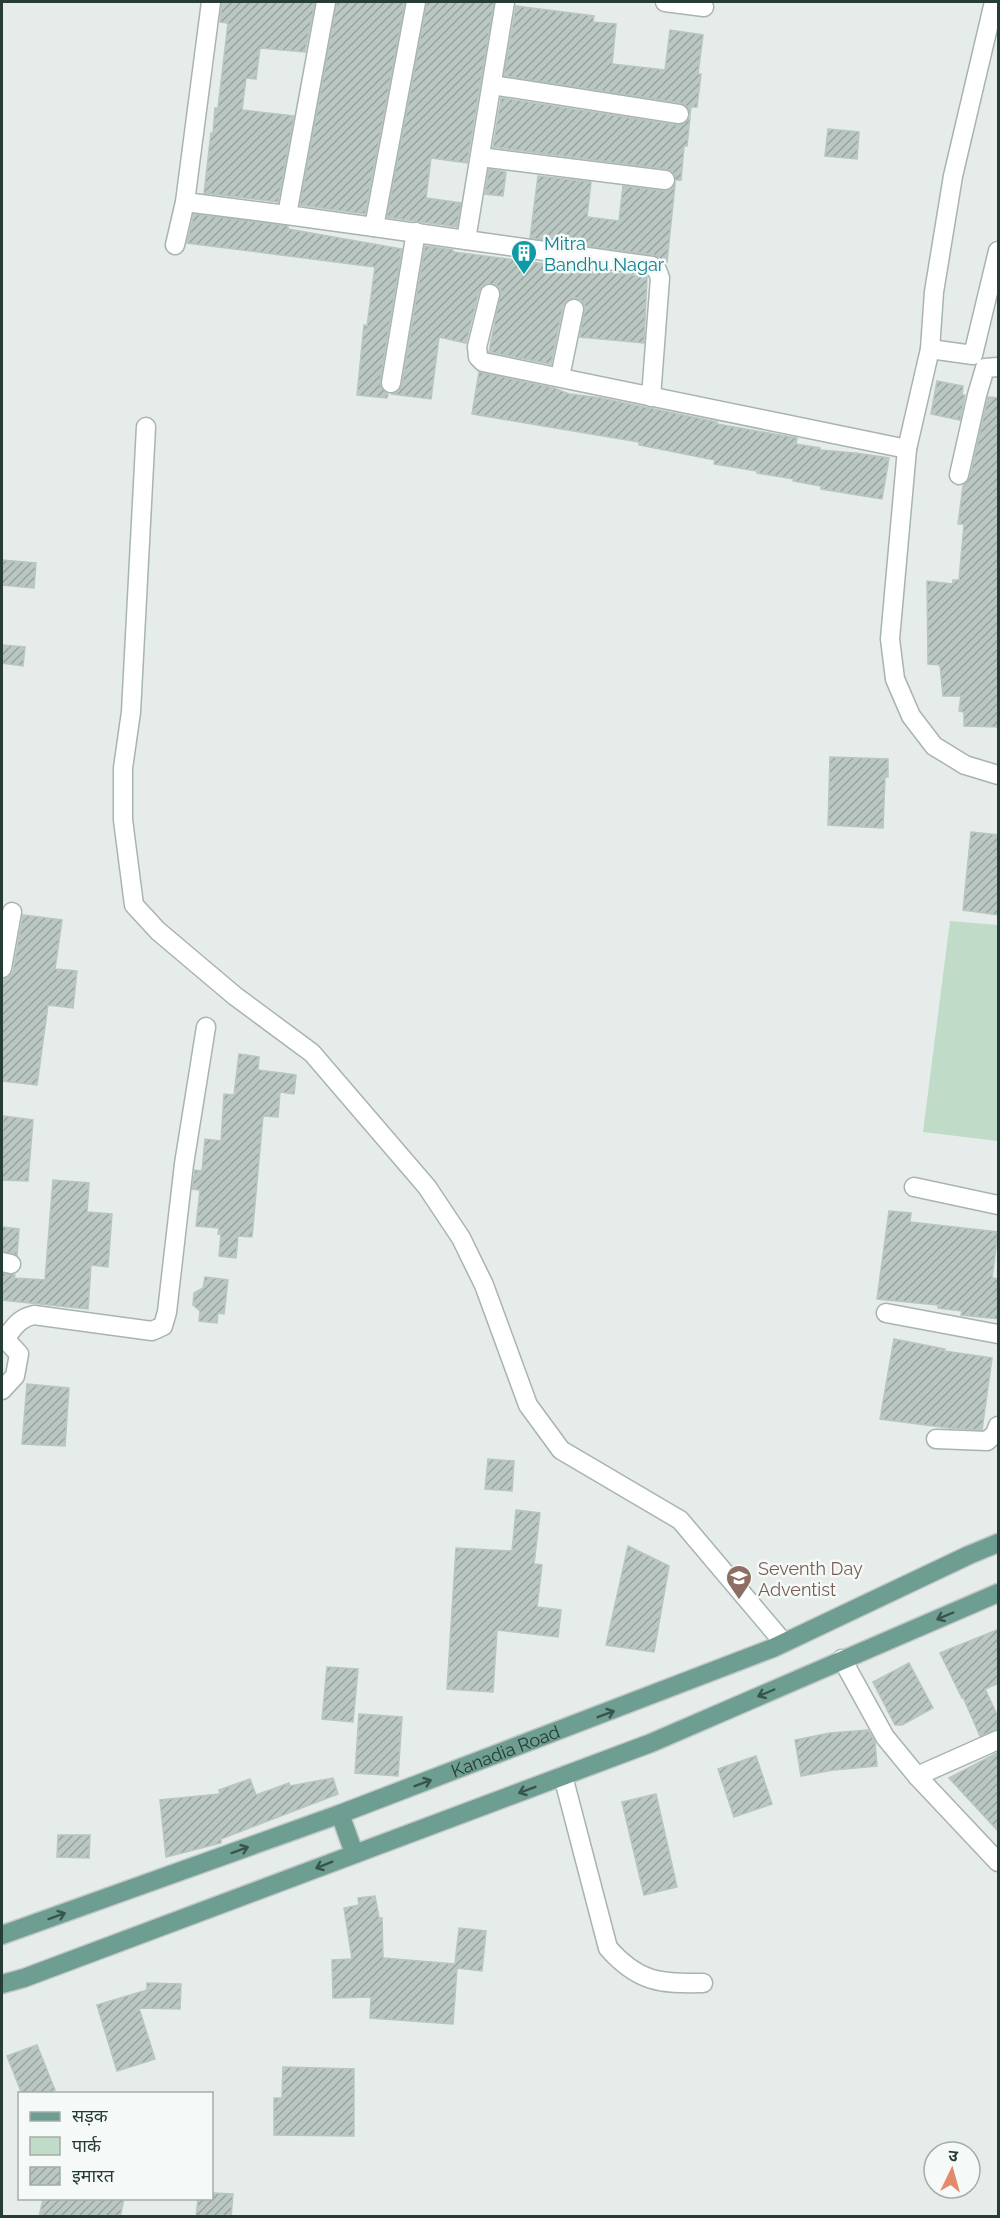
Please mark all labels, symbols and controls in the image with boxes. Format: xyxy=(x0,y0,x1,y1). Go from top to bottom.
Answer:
place label: Mitra Bandhu Nagar xyxy=(544,233,665,275)
building icon: Mitra Bandhu Nagar xyxy=(509,238,539,276)
place label: Seventh Day Adventist xyxy=(758,1558,863,1600)
school or university icon: Seventh Day Adventist xyxy=(724,1563,754,1601)
one-way arrow xyxy=(936,1611,954,1622)
one-way arrow xyxy=(757,1688,775,1700)
one-way arrow xyxy=(596,1707,614,1718)
street label: Kanadia Road xyxy=(448,1720,562,1781)
one-way arrow xyxy=(413,1776,432,1787)
one-way arrow xyxy=(518,1785,536,1796)
one-way arrow xyxy=(230,1843,249,1854)
one-way arrow xyxy=(315,1860,334,1871)
one-way arrow xyxy=(47,1909,65,1920)
legend xyxy=(18,2092,213,2200)
text: सड़क xyxy=(72,2105,109,2126)
text: पार्क xyxy=(72,2135,102,2156)
north arrow xyxy=(922,2140,982,2200)
text: उ xyxy=(948,2146,959,2165)
text: इमारत xyxy=(72,2165,115,2186)

